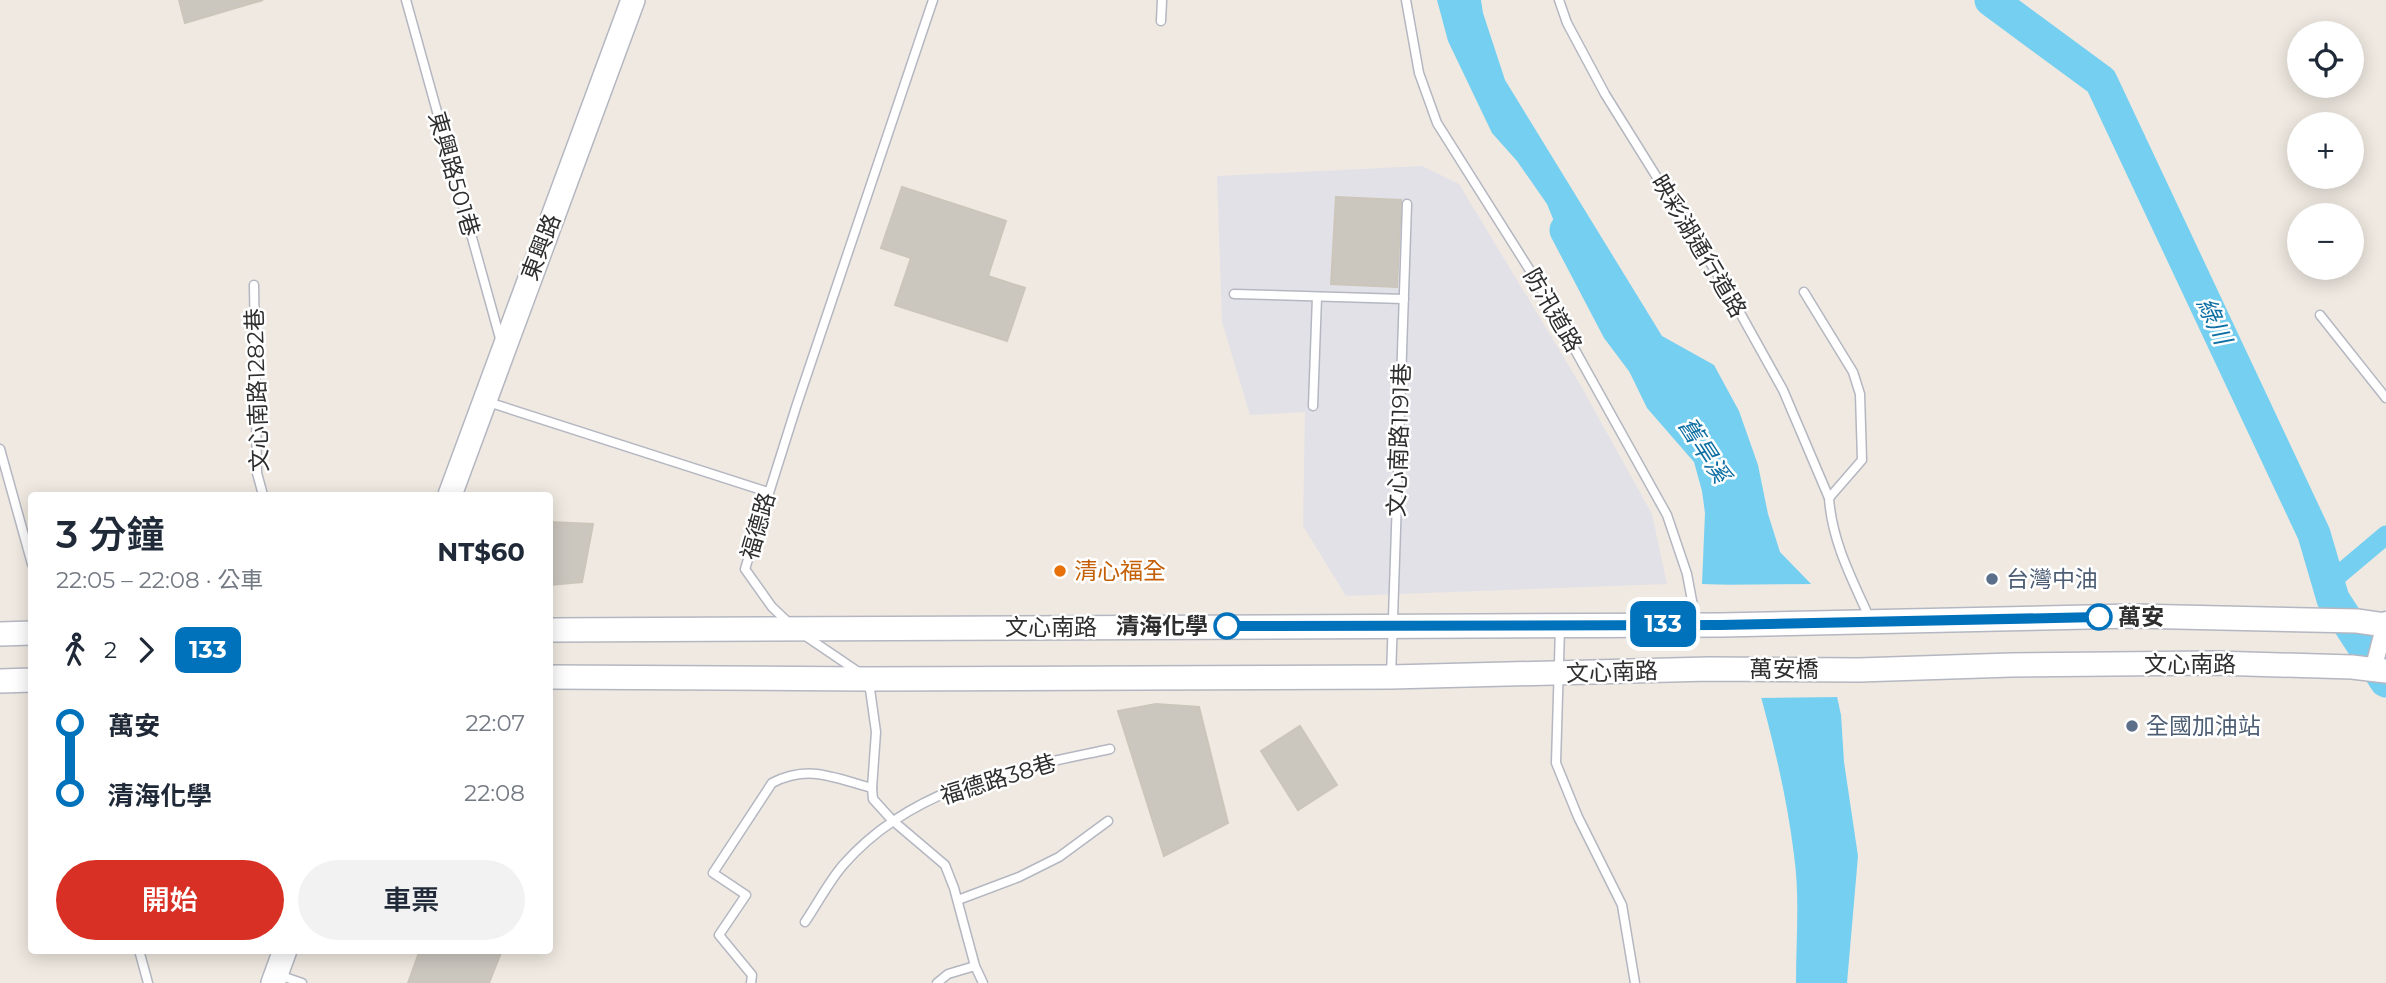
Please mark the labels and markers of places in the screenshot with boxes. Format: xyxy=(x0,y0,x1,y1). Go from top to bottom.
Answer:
place label: 清心福全 xyxy=(1074,557,1166,585)
marker: 清心福全 xyxy=(1052,563,1068,579)
place label: 台灣中油 xyxy=(2006,565,2098,593)
marker: 台灣中油 xyxy=(1984,571,2000,587)
place label: 萬安 xyxy=(2118,603,2164,631)
marker: 萬安 xyxy=(2086,604,2112,630)
place label: 清海化學 xyxy=(1116,612,1208,640)
marker: 清海化學 xyxy=(1214,613,1240,639)
place label: 全國加油站 xyxy=(2146,712,2261,740)
marker: 全國加油站 xyxy=(2124,718,2140,734)

